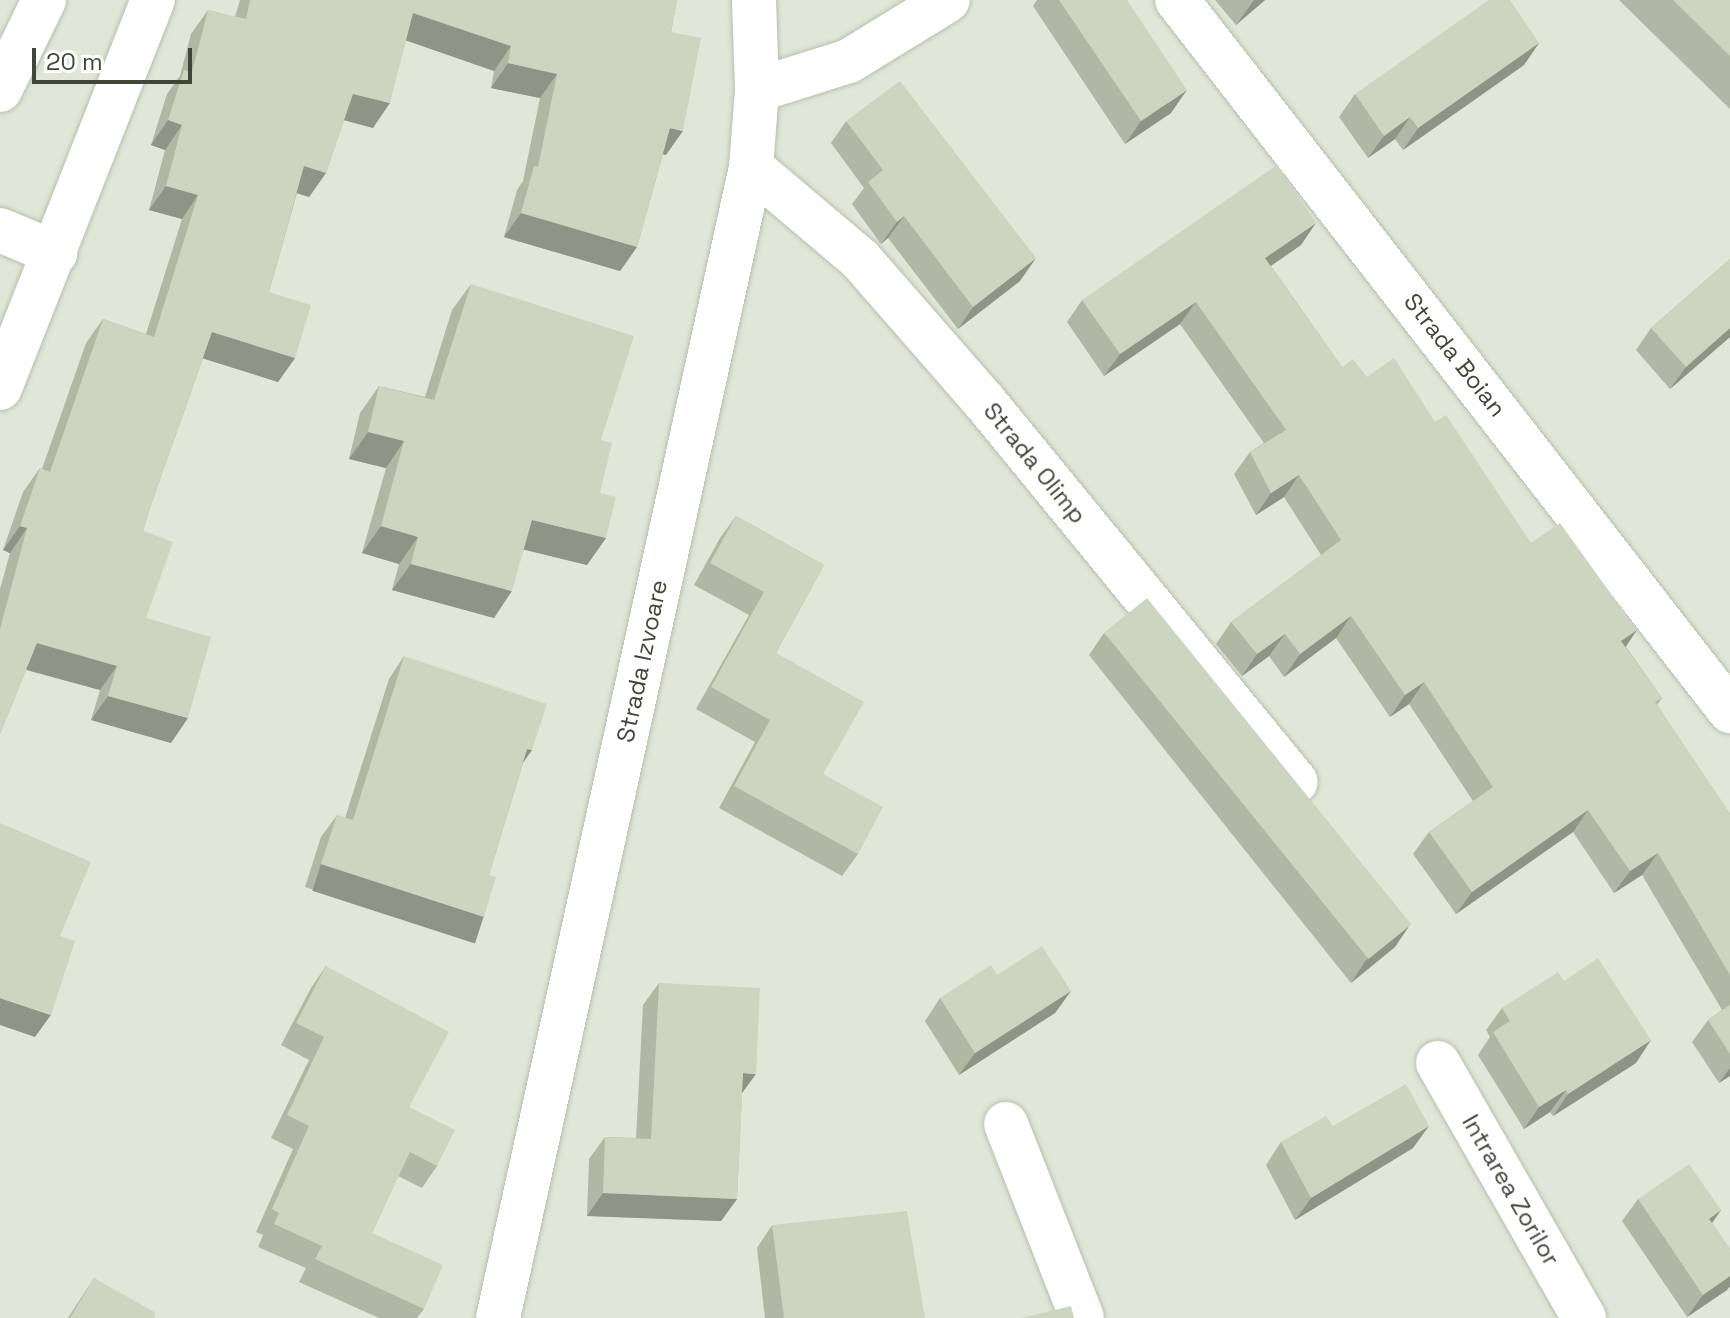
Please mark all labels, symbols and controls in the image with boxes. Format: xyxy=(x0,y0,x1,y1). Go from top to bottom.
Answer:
scale bar xyxy=(36,32,196,82)
text: 20 m xyxy=(46,46,103,77)
street label: Strada Boian xyxy=(1398,288,1512,422)
street label: Strada Olimp xyxy=(977,397,1093,529)
street label: Strada Izvoare xyxy=(611,577,673,745)
street label: Intrarea Zorilor xyxy=(1456,1109,1566,1271)

